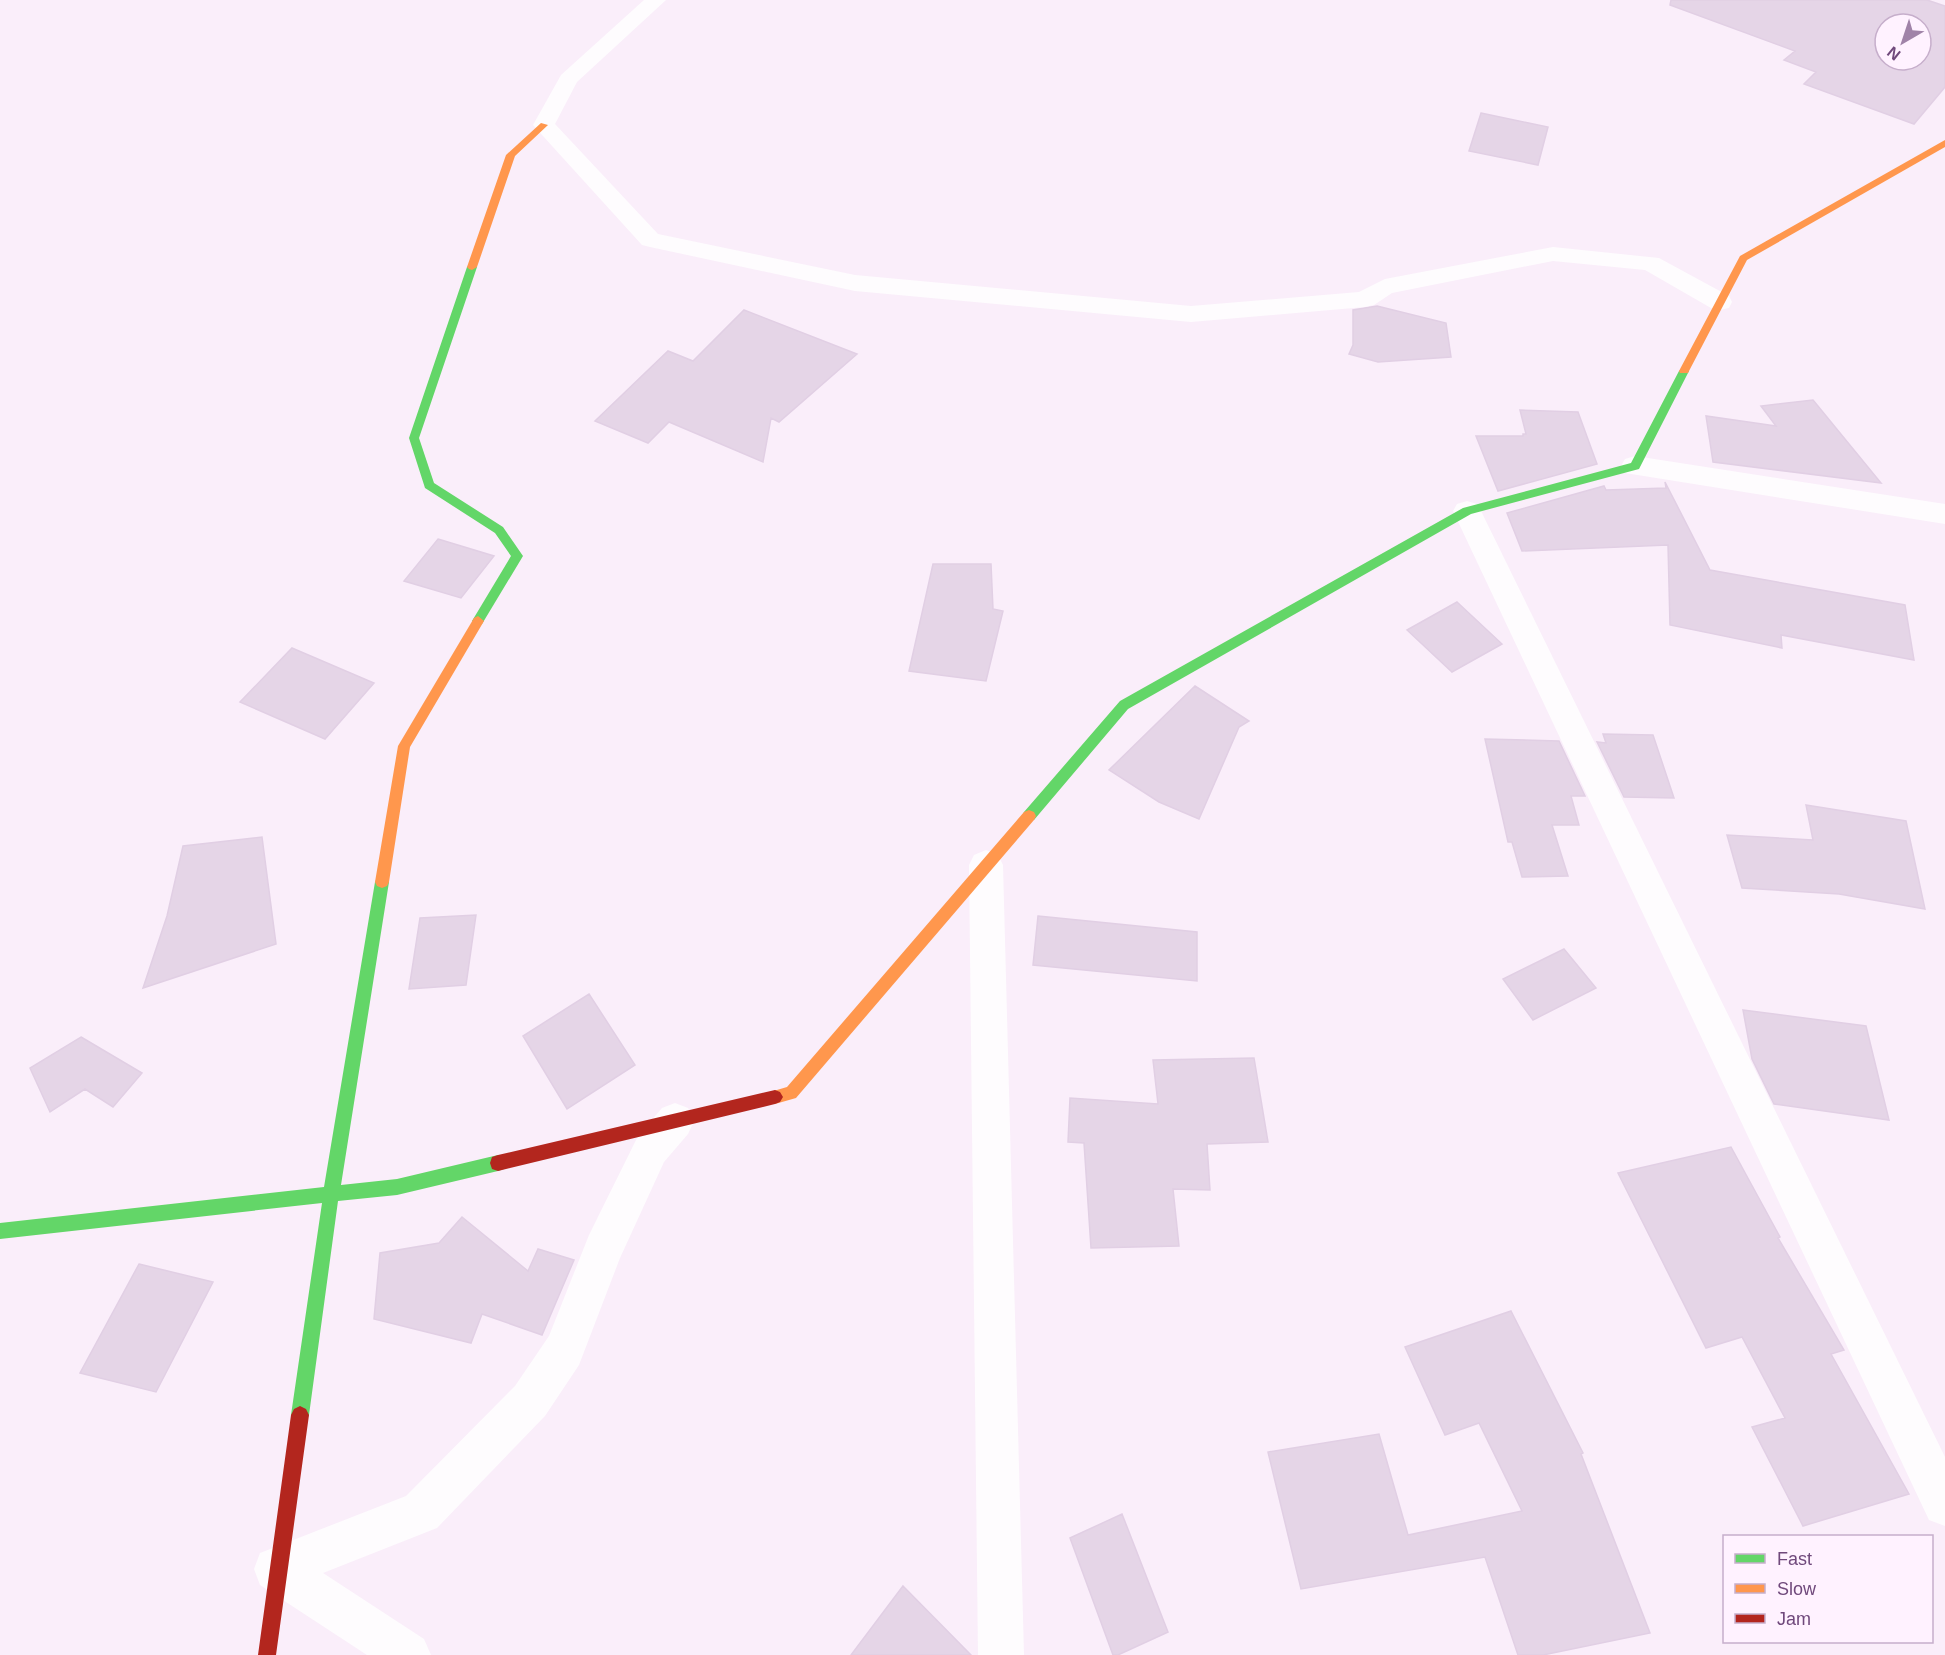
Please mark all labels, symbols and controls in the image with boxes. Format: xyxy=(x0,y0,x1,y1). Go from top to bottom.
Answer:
north arrow xyxy=(1873,12,1933,72)
text: N xyxy=(1884,43,1904,64)
legend xyxy=(1723,1535,1933,1643)
text: Fast xyxy=(1777,1549,1812,1569)
text: Slow xyxy=(1777,1579,1817,1599)
text: Jam xyxy=(1777,1609,1811,1629)

